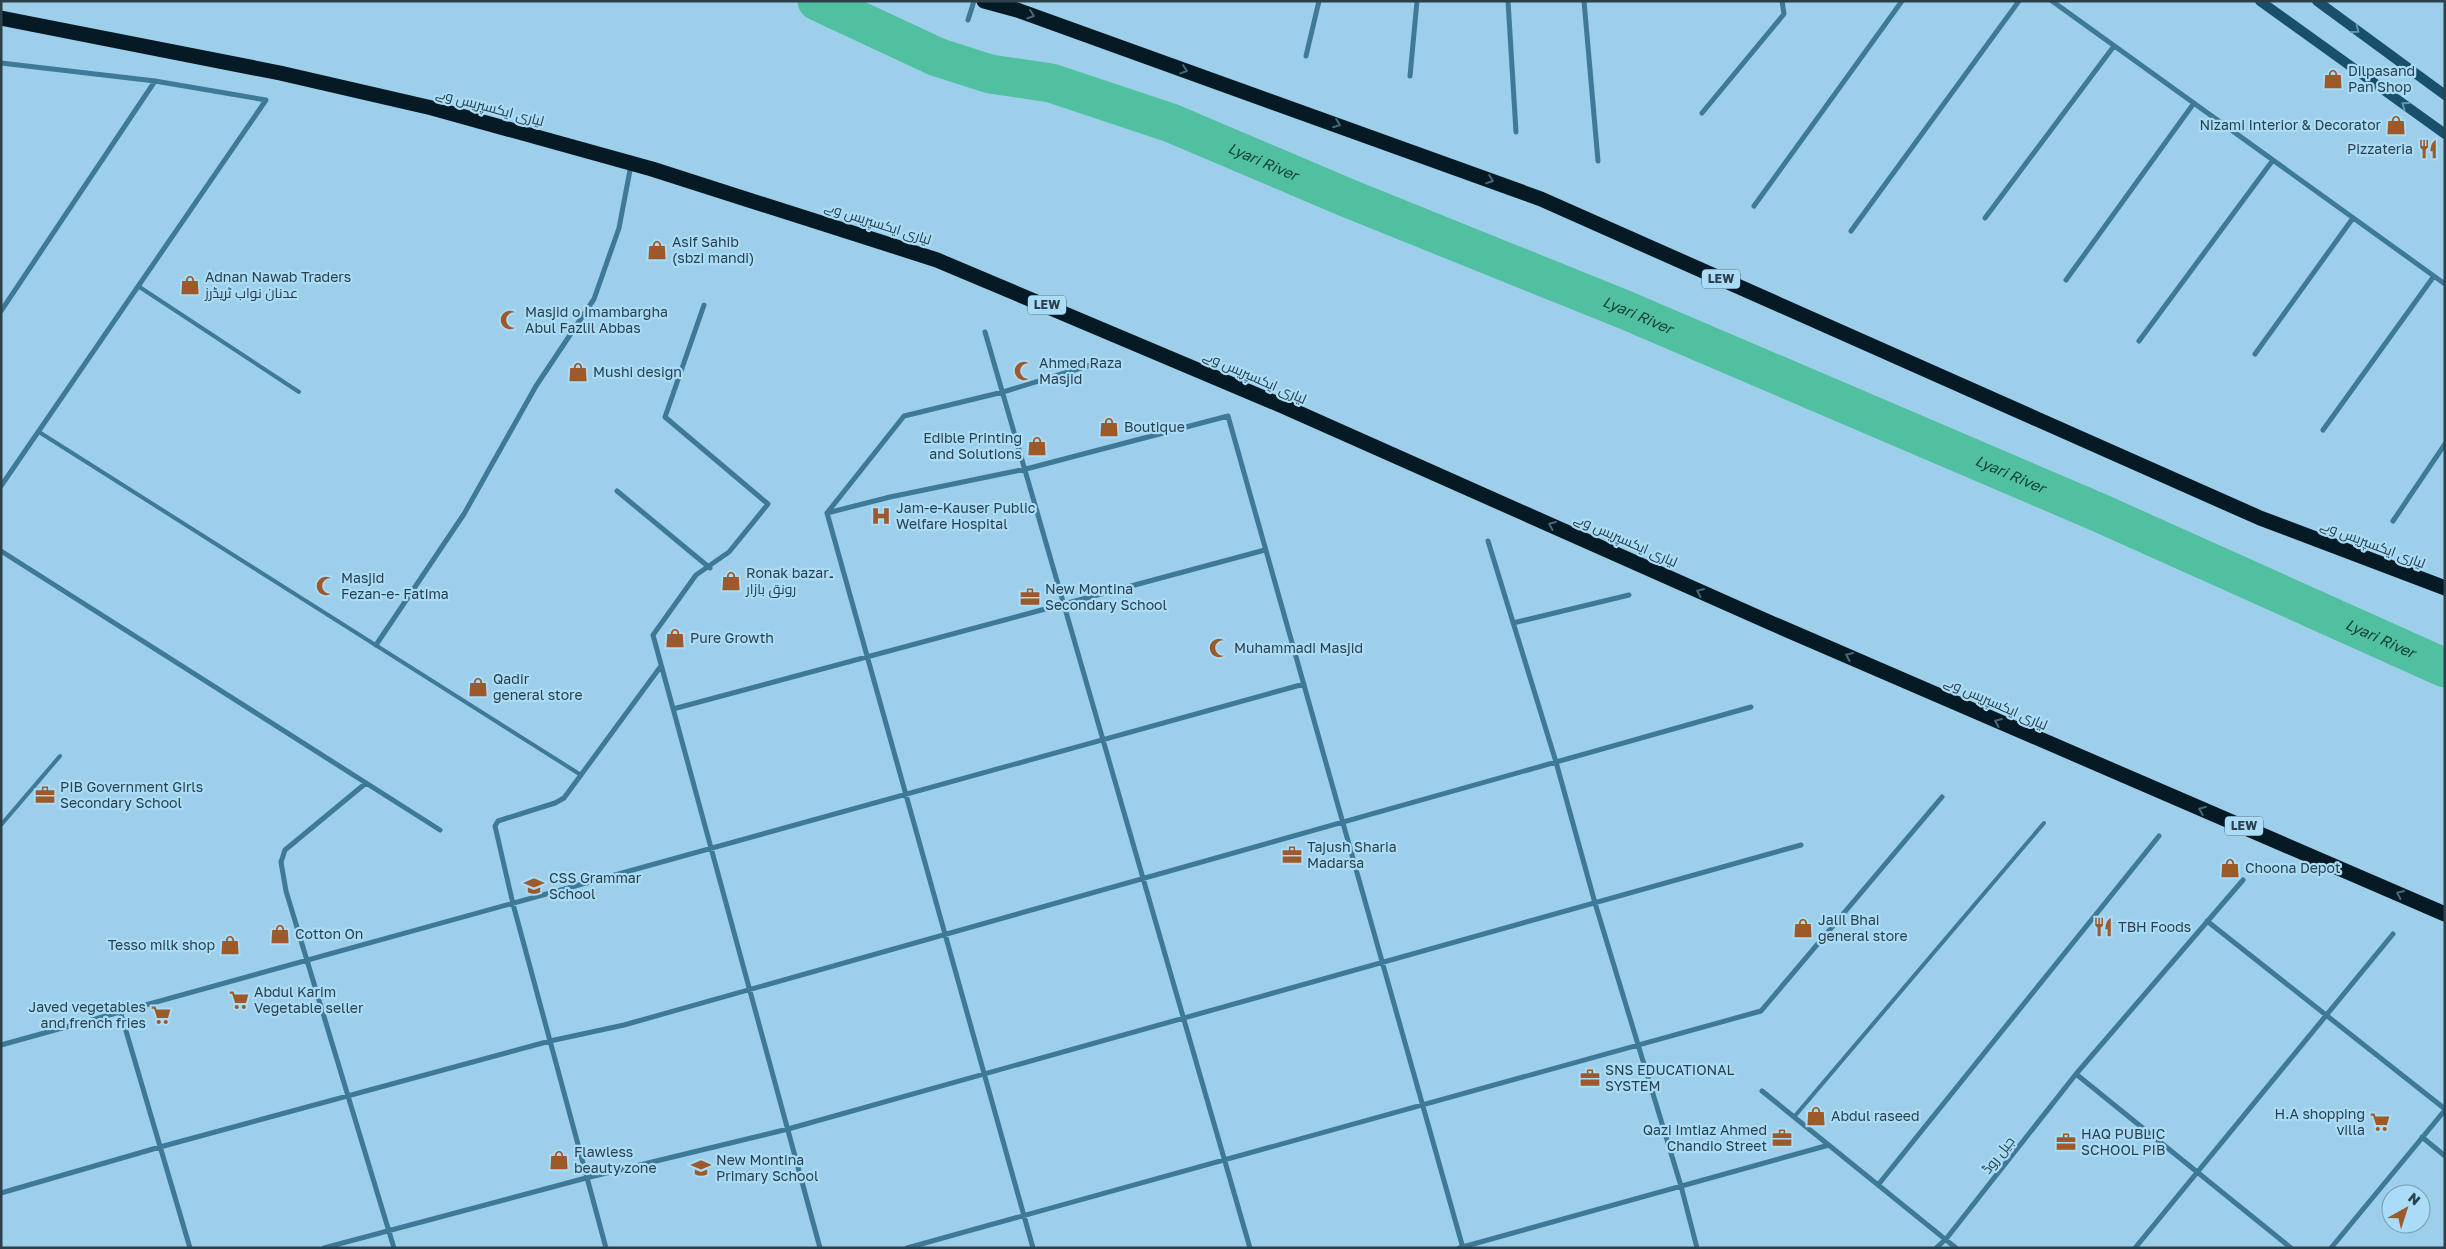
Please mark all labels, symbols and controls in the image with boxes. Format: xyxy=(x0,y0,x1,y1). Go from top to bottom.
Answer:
one-way arrow xyxy=(1026,9,1035,19)
one-way arrow xyxy=(2350,24,2360,33)
place label: Dilpasand Pan Shop xyxy=(2348,62,2415,95)
one-way arrow xyxy=(1179,64,1188,74)
shop icon: Dilpasand Pan Shop xyxy=(2322,68,2344,90)
street label: لیاری ایکسپریس وے xyxy=(434,84,546,131)
one-way arrow xyxy=(2401,102,2411,111)
shop icon: Nizami Interior & Decorator xyxy=(2385,114,2407,136)
place label: Nizami Interior & Decorator xyxy=(2199,116,2382,133)
one-way arrow xyxy=(1332,118,1341,128)
water label: Lyari River xyxy=(1225,138,1303,185)
restaurant icon: Pizzateria xyxy=(2417,138,2439,160)
place label: Pizzateria xyxy=(2347,140,2413,157)
one-way arrow xyxy=(1485,174,1494,184)
street label: لیاری ایکسپریس وے xyxy=(822,197,934,250)
place label: Asif Sahib (sbzi mandi) xyxy=(672,233,754,266)
shop icon: Asif Sahib (sbzi mandi) xyxy=(646,239,668,261)
place label: Adnan Nawab Traders عدنان نواب ٹریڈرز xyxy=(204,268,351,301)
road number: LEW xyxy=(1702,270,1740,288)
shop icon: Adnan Nawab Traders عدنان نواب ٹریڈرز xyxy=(179,274,201,296)
water label: Lyari River xyxy=(1600,292,1678,338)
road number: LEW xyxy=(1028,296,1066,314)
place label: Masjid o Imambargha Abul Fazlil Abbas xyxy=(525,303,668,336)
mosque icon: Masjid o Imambargha Abul Fazlil Abbas xyxy=(499,309,521,331)
street label: لیاری ایکسپریس وے xyxy=(1200,346,1310,409)
place label: Ahmed Raza Masjid xyxy=(1039,354,1122,387)
mosque icon: Ahmed Raza Masjid xyxy=(1013,360,1035,382)
shop icon: Mushi design xyxy=(567,361,589,383)
place label: Mushi design xyxy=(593,363,682,380)
shop icon: Boutique xyxy=(1098,416,1120,438)
place label: Boutique xyxy=(1124,418,1185,435)
place label: Edible Printing and Solutions xyxy=(923,429,1022,462)
shop icon: Edible Printing and Solutions xyxy=(1026,435,1048,457)
water label: Lyari River xyxy=(1973,451,2050,497)
place label: Jam-e-Kauser Public Welfare Hospital xyxy=(896,499,1036,532)
hospital icon: Jam-e-Kauser Public Welfare Hospital xyxy=(870,505,892,527)
street label: لیاری ایکسپریس وے xyxy=(1571,509,1681,572)
street label: لیاری ایکسپریس وے xyxy=(2317,516,2428,573)
one-way arrow xyxy=(1548,520,1557,531)
place label: Ronak bazar۔ رونق بازار xyxy=(745,564,834,598)
place label: Masjid Fezan-e- Fatima xyxy=(341,569,449,602)
shop icon: Ronak bazar۔ رونق بازار xyxy=(720,570,742,592)
mosque icon: Masjid Fezan-e- Fatima xyxy=(315,575,337,597)
place label: New Montina Secondary School xyxy=(1045,580,1167,613)
office icon: New Montina Secondary School xyxy=(1019,586,1041,608)
one-way arrow xyxy=(1696,588,1705,598)
water label: Lyari River xyxy=(2343,615,2420,662)
shop icon: Pure Growth xyxy=(664,627,686,649)
place label: Pure Growth xyxy=(690,629,774,646)
mosque icon: Muhammadi Masjid xyxy=(1208,637,1230,659)
place label: Muhammadi Masjid xyxy=(1234,639,1363,656)
one-way arrow xyxy=(1845,651,1854,662)
place label: Qadir general store xyxy=(493,670,583,703)
street label: لیاری ایکسپریس وے xyxy=(1941,672,2051,735)
shop icon: Qadir general store xyxy=(467,676,489,698)
one-way arrow xyxy=(1994,717,2003,728)
place label: PIB Government Girls Secondary School xyxy=(60,778,203,811)
office icon: PIB Government Girls Secondary School xyxy=(34,784,56,806)
one-way arrow xyxy=(2199,805,2207,815)
road number: LEW xyxy=(2225,816,2263,836)
place label: Tajush Sharia Madarsa xyxy=(1307,838,1397,871)
office icon: Tajush Sharia Madarsa xyxy=(1281,844,1303,866)
shop icon: Choona Depot xyxy=(2219,857,2241,879)
place label: Choona Depot xyxy=(2245,859,2340,876)
place label: CSS Grammar School xyxy=(549,869,642,902)
school or university icon: CSS Grammar School xyxy=(523,875,545,897)
one-way arrow xyxy=(2396,889,2405,900)
place label: Jalil Bhai general store xyxy=(1818,911,1908,944)
restaurant icon: TBH Foods xyxy=(2092,916,2114,938)
shop icon: Jalil Bhai general store xyxy=(1792,917,1814,939)
place label: TBH Foods xyxy=(2118,918,2191,935)
shop icon: Cotton On xyxy=(269,923,291,945)
place label: Cotton On xyxy=(295,925,363,942)
shop icon: Tesso milk shop xyxy=(219,934,241,956)
place label: Tesso milk shop xyxy=(108,936,215,953)
place label: Abdul Karim Vegetable seller xyxy=(254,983,364,1016)
supermarket icon: Abdul Karim Vegetable seller xyxy=(228,989,250,1011)
place label: Javed vegetables and french fries xyxy=(28,998,146,1031)
supermarket icon: Javed vegetables and french fries xyxy=(150,1004,172,1026)
place label: SNS EDUCATIONAL SYSTEM xyxy=(1605,1061,1735,1094)
office icon: SNS EDUCATIONAL SYSTEM xyxy=(1579,1067,1601,1089)
shop icon: Abdul raseed xyxy=(1805,1105,1827,1127)
place label: H.A shopping villa xyxy=(2275,1105,2365,1138)
place label: Abdul raseed xyxy=(1831,1107,1920,1124)
supermarket icon: H.A shopping villa xyxy=(2369,1111,2391,1133)
place label: Qazi Imtiaz Ahmed Chandio Street xyxy=(1643,1121,1767,1154)
place label: HAQ PUBLIC SCHOOL PIB xyxy=(2081,1125,2165,1158)
office icon: Qazi Imtiaz Ahmed Chandio Street xyxy=(1771,1127,1793,1149)
office icon: HAQ PUBLIC SCHOOL PIB xyxy=(2055,1131,2077,1153)
street label: جیل روڈ xyxy=(1978,1132,2018,1177)
place label: Flawless beauty zone xyxy=(574,1143,657,1176)
shop icon: Flawless beauty zone xyxy=(548,1149,570,1171)
place label: New Montina Primary School xyxy=(716,1151,818,1184)
school or university icon: New Montina Primary School xyxy=(690,1157,712,1179)
north arrow xyxy=(2381,1184,2431,1234)
text: N xyxy=(2405,1189,2424,1208)

